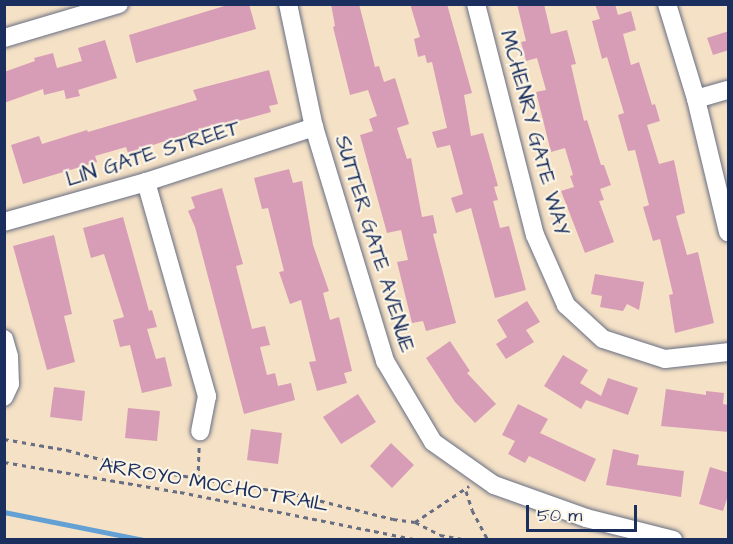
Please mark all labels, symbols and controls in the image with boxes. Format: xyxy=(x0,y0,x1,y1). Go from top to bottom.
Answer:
street label: MCHENRY GATE WAY xyxy=(494,28,574,238)
street label: LIN GATE STREET xyxy=(63,116,243,192)
street label: SUTTER GATE AVENUE xyxy=(329,132,419,356)
street label: ARROYO MOCHO TRAIL xyxy=(98,452,330,518)
scale bar xyxy=(529,493,640,531)
text: 50 m xyxy=(537,503,582,528)

